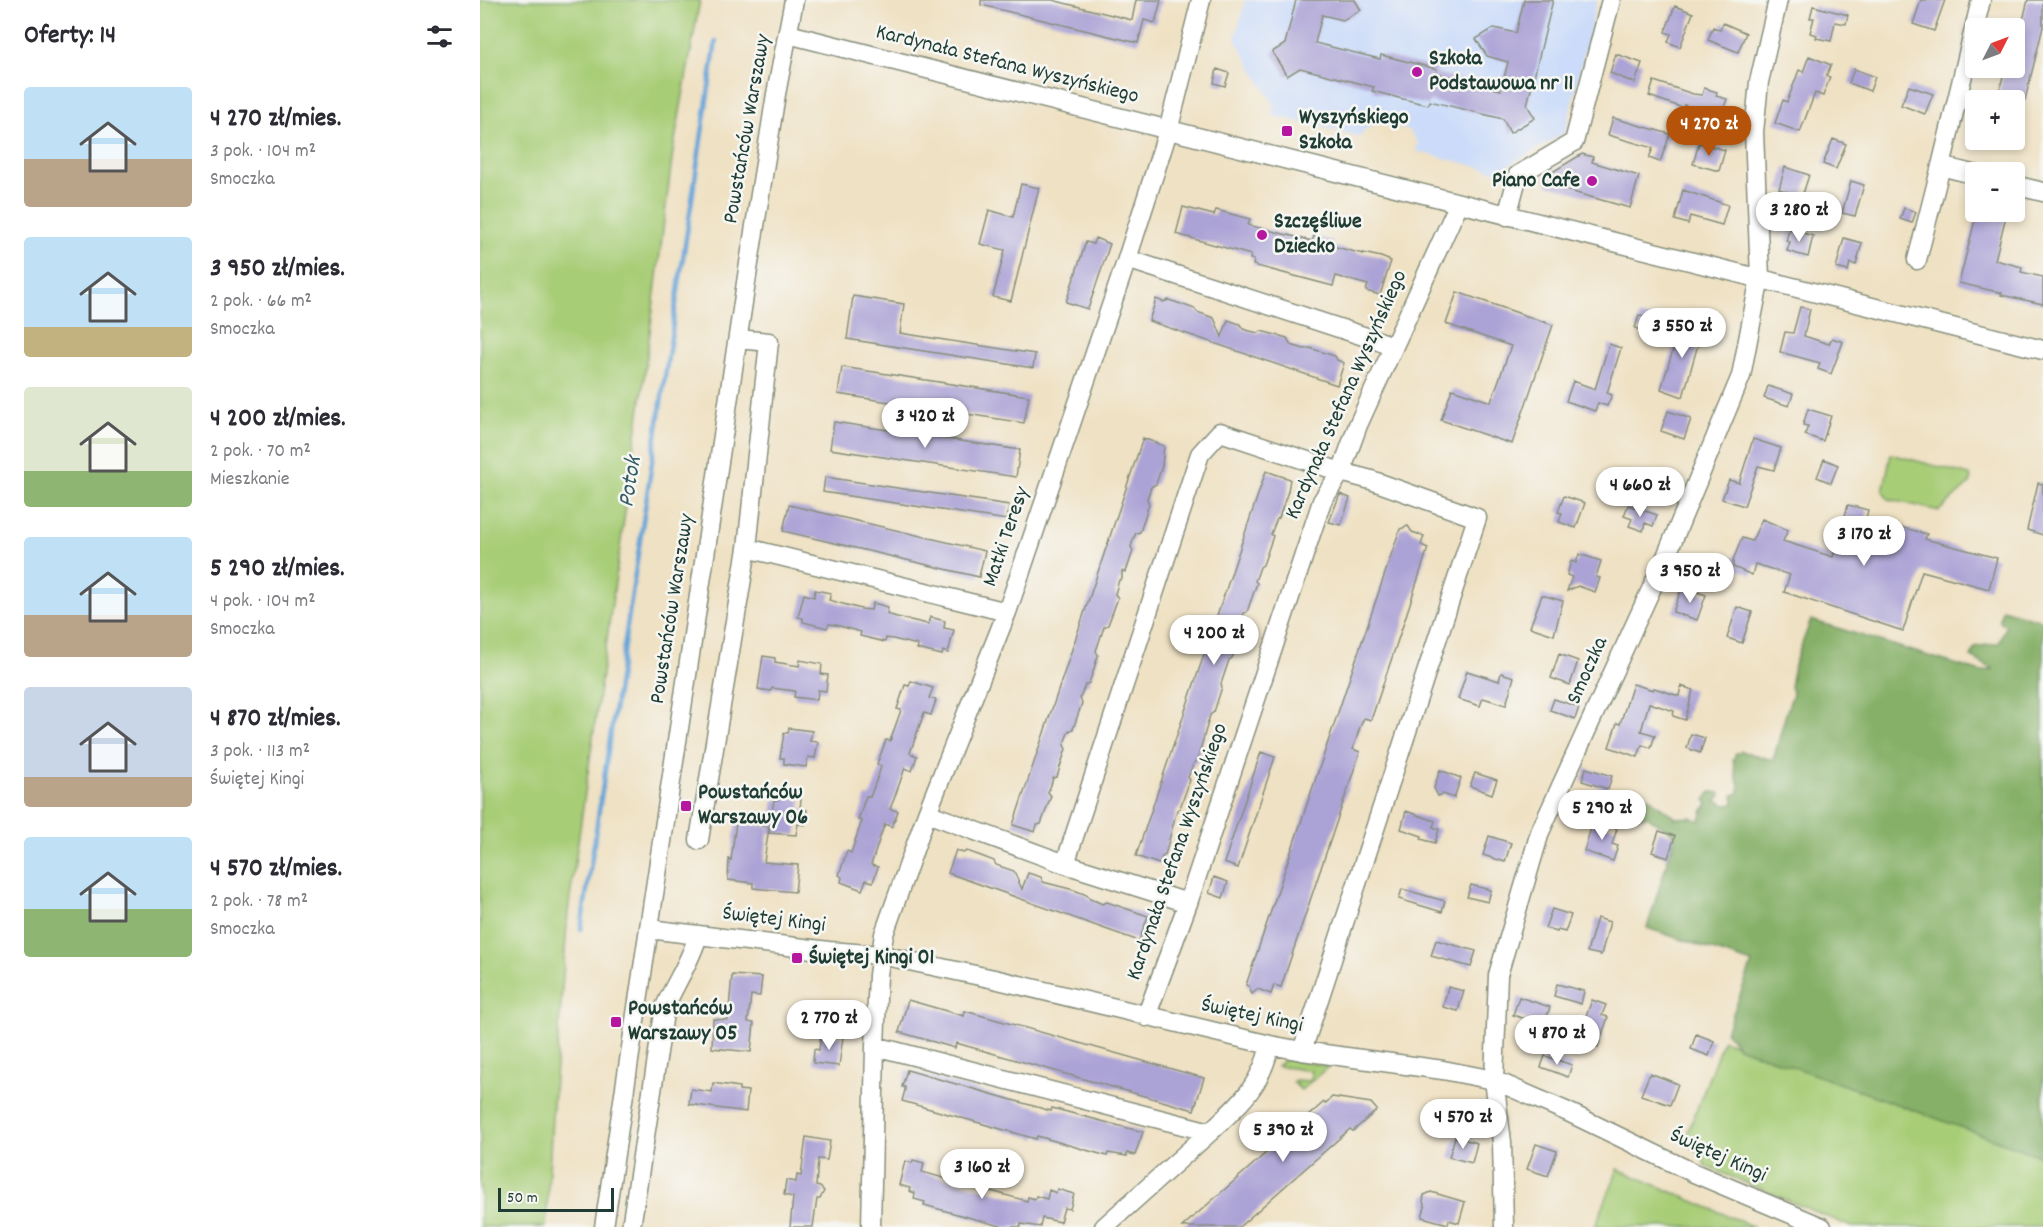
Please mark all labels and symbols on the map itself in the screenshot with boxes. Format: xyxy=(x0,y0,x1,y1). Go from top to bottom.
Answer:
street label: Kardynała Stefana Wyszyńskiego xyxy=(872,17,1142,113)
north arrow xyxy=(1965,18,2025,78)
street label: Powstańców Warszawy xyxy=(716,31,780,226)
place label: Szkoła Podstawowa nr 11 xyxy=(1429,44,1573,100)
marker: Szkoła Podstawowa nr 11 xyxy=(1410,65,1424,79)
place label: Wyszyńskiego Szkoła xyxy=(1299,103,1409,159)
pin: 4 270 zł xyxy=(1647,106,1771,157)
marker: Wyszyńskiego Szkoła xyxy=(1280,124,1294,138)
place label: Piano Cafe xyxy=(1492,166,1580,197)
marker: Piano Cafe xyxy=(1585,174,1599,188)
pin: 3 280 zł xyxy=(1737,192,1861,243)
place label: Szczęśliwe Dziecko xyxy=(1274,207,1362,263)
marker: Szczęśliwe Dziecko xyxy=(1255,228,1269,242)
street label: Kardynała Stefana Wyszyńskiego xyxy=(1278,265,1416,525)
pin: 3 550 zł xyxy=(1620,308,1744,359)
pin: 3 420 zł xyxy=(863,398,987,449)
water label: Potok xyxy=(610,452,652,510)
pin: 4 660 zł xyxy=(1578,467,1702,518)
street label: Matki Teresy xyxy=(975,482,1039,591)
street label: Powstańców Warszawy xyxy=(643,511,703,706)
pin: 3 170 zł xyxy=(1802,516,1926,567)
pin: 3 950 zł xyxy=(1628,553,1752,604)
pin: 4 200 zł xyxy=(1152,615,1276,666)
street label: Smoczka xyxy=(1559,632,1617,710)
street label: Kardynała Stefana Wyszyńskiego xyxy=(1119,719,1237,985)
place label: Powstańców Warszawy 06 xyxy=(698,778,808,834)
pin: 5 290 zł xyxy=(1540,790,1664,841)
marker: Powstańców Warszawy 06 xyxy=(679,799,693,813)
street label: Świętej Kingi xyxy=(721,898,827,942)
place label: Świętej Kingi 01 xyxy=(809,943,934,974)
marker: Świętej Kingi 01 xyxy=(790,951,804,965)
street label: Świętej Kingi xyxy=(1198,990,1306,1042)
place label: Powstańców Warszawy 05 xyxy=(628,994,737,1050)
pin: 2 770 zł xyxy=(767,1000,891,1051)
marker: Powstańców Warszawy 05 xyxy=(609,1015,623,1029)
pin: 4 870 zł xyxy=(1495,1015,1619,1066)
pin: 4 570 zł xyxy=(1401,1099,1525,1150)
pin: 5 390 zł xyxy=(1221,1112,1345,1163)
street label: Świętej Kingi xyxy=(1664,1121,1772,1191)
pin: 3 160 zł xyxy=(920,1149,1044,1200)
scale bar xyxy=(498,1185,614,1212)

